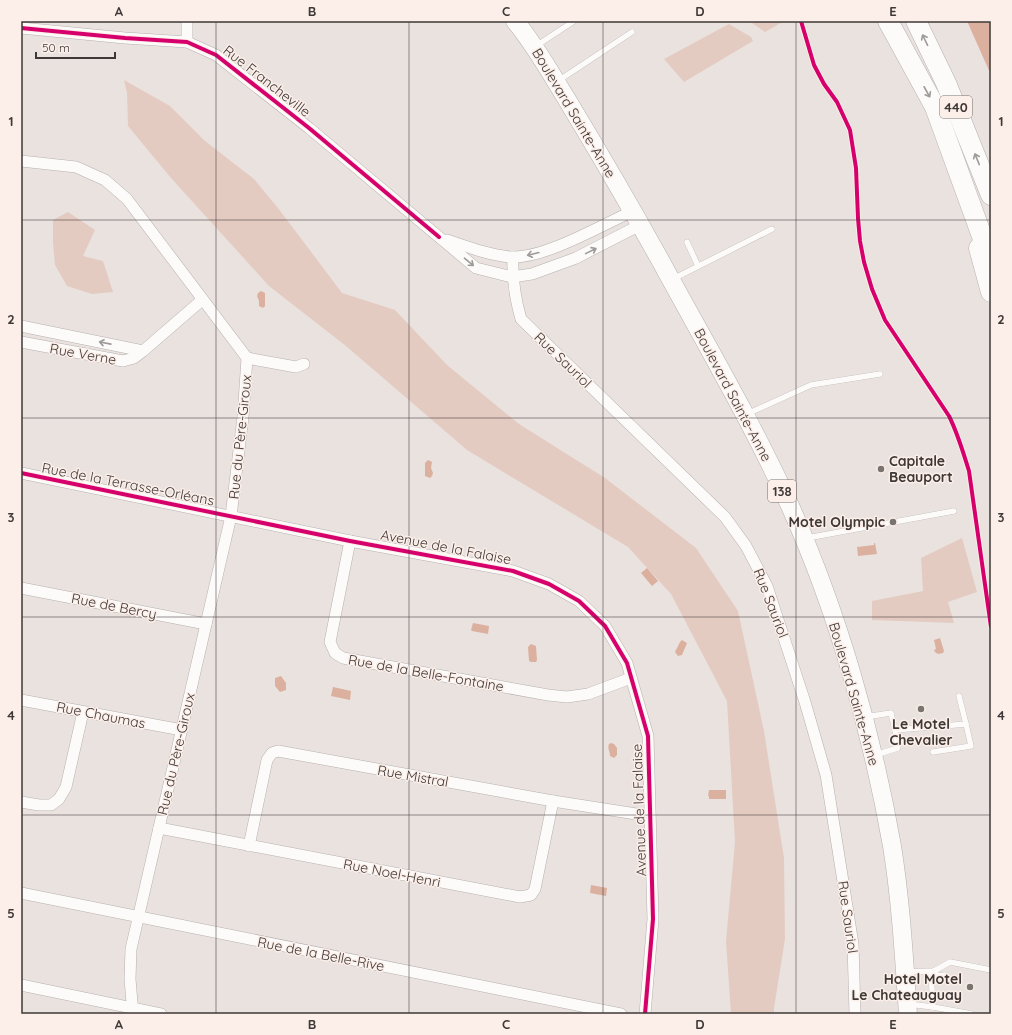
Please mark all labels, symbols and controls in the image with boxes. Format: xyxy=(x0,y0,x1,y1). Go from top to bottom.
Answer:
text: A xyxy=(115,3,124,19)
text: B xyxy=(308,3,316,19)
text: C xyxy=(502,3,510,19)
text: D xyxy=(695,3,705,19)
text: E xyxy=(889,3,897,19)
scale bar xyxy=(36,34,115,60)
one-way arrow xyxy=(921,34,928,46)
text: 50 m xyxy=(42,40,70,55)
street label: Rue Francheville xyxy=(220,41,314,121)
street label: Boulevard Sainte-Anne xyxy=(528,45,620,181)
one-way arrow xyxy=(923,86,931,98)
road number: 440 xyxy=(940,96,972,118)
text: 1 xyxy=(8,113,14,129)
text: 1 xyxy=(998,113,1004,129)
one-way arrow xyxy=(973,153,981,165)
one-way arrow xyxy=(584,247,596,254)
one-way arrow xyxy=(527,251,540,258)
one-way arrow xyxy=(463,257,474,266)
text: 2 xyxy=(7,311,15,327)
text: 2 xyxy=(997,311,1005,327)
street label: Boulevard Sainte-Anne xyxy=(690,325,776,465)
street label: Rue Sauriol xyxy=(530,328,596,392)
street label: Rue Verne xyxy=(48,339,118,369)
one-way arrow xyxy=(99,339,112,347)
street label: Rue du Père-Giroux xyxy=(225,374,256,500)
place label: Capitale Beauport xyxy=(889,452,953,486)
street label: Rue de la Terrasse-Orléans xyxy=(40,458,216,510)
marker: Capitale Beauport xyxy=(876,464,886,474)
road number: 138 xyxy=(768,480,796,502)
text: 3 xyxy=(8,509,15,525)
text: 3 xyxy=(998,509,1005,525)
place label: Motel Olympic xyxy=(788,513,885,531)
marker: Motel Olympic xyxy=(888,517,898,527)
street label: Avenue de la Falaise xyxy=(379,526,513,569)
street label: Rue Sauriol xyxy=(749,566,793,640)
street label: Rue de Bercy xyxy=(70,589,158,623)
street label: Boulevard Sainte-Anne xyxy=(825,620,883,768)
street label: Rue de la Belle-Fontaine xyxy=(347,650,505,696)
street label: Rue du Père-Giroux xyxy=(153,691,199,817)
street label: Rue Chaumas xyxy=(55,698,147,732)
marker: Le Motel Chevalier xyxy=(916,704,926,714)
text: 4 xyxy=(7,707,15,723)
text: 4 xyxy=(997,707,1005,723)
place label: Le Motel Chevalier xyxy=(889,715,953,749)
street label: Avenue de la Falaise xyxy=(628,743,650,877)
street label: Rue Mistral xyxy=(376,761,450,791)
street label: Rue Noel-Henri xyxy=(342,855,442,891)
street label: Rue Sauriol xyxy=(834,880,862,954)
text: 5 xyxy=(7,905,15,921)
text: 5 xyxy=(997,905,1005,921)
street label: Rue de la Belle-Rive xyxy=(256,933,386,975)
place label: Hotel Motel Le Chateauguay xyxy=(851,970,962,1004)
marker: Hotel Motel Le Chateauguay xyxy=(965,982,975,992)
text: A xyxy=(115,1016,124,1032)
text: B xyxy=(308,1016,316,1032)
text: C xyxy=(502,1016,510,1032)
text: D xyxy=(695,1016,705,1032)
text: E xyxy=(889,1016,897,1032)

